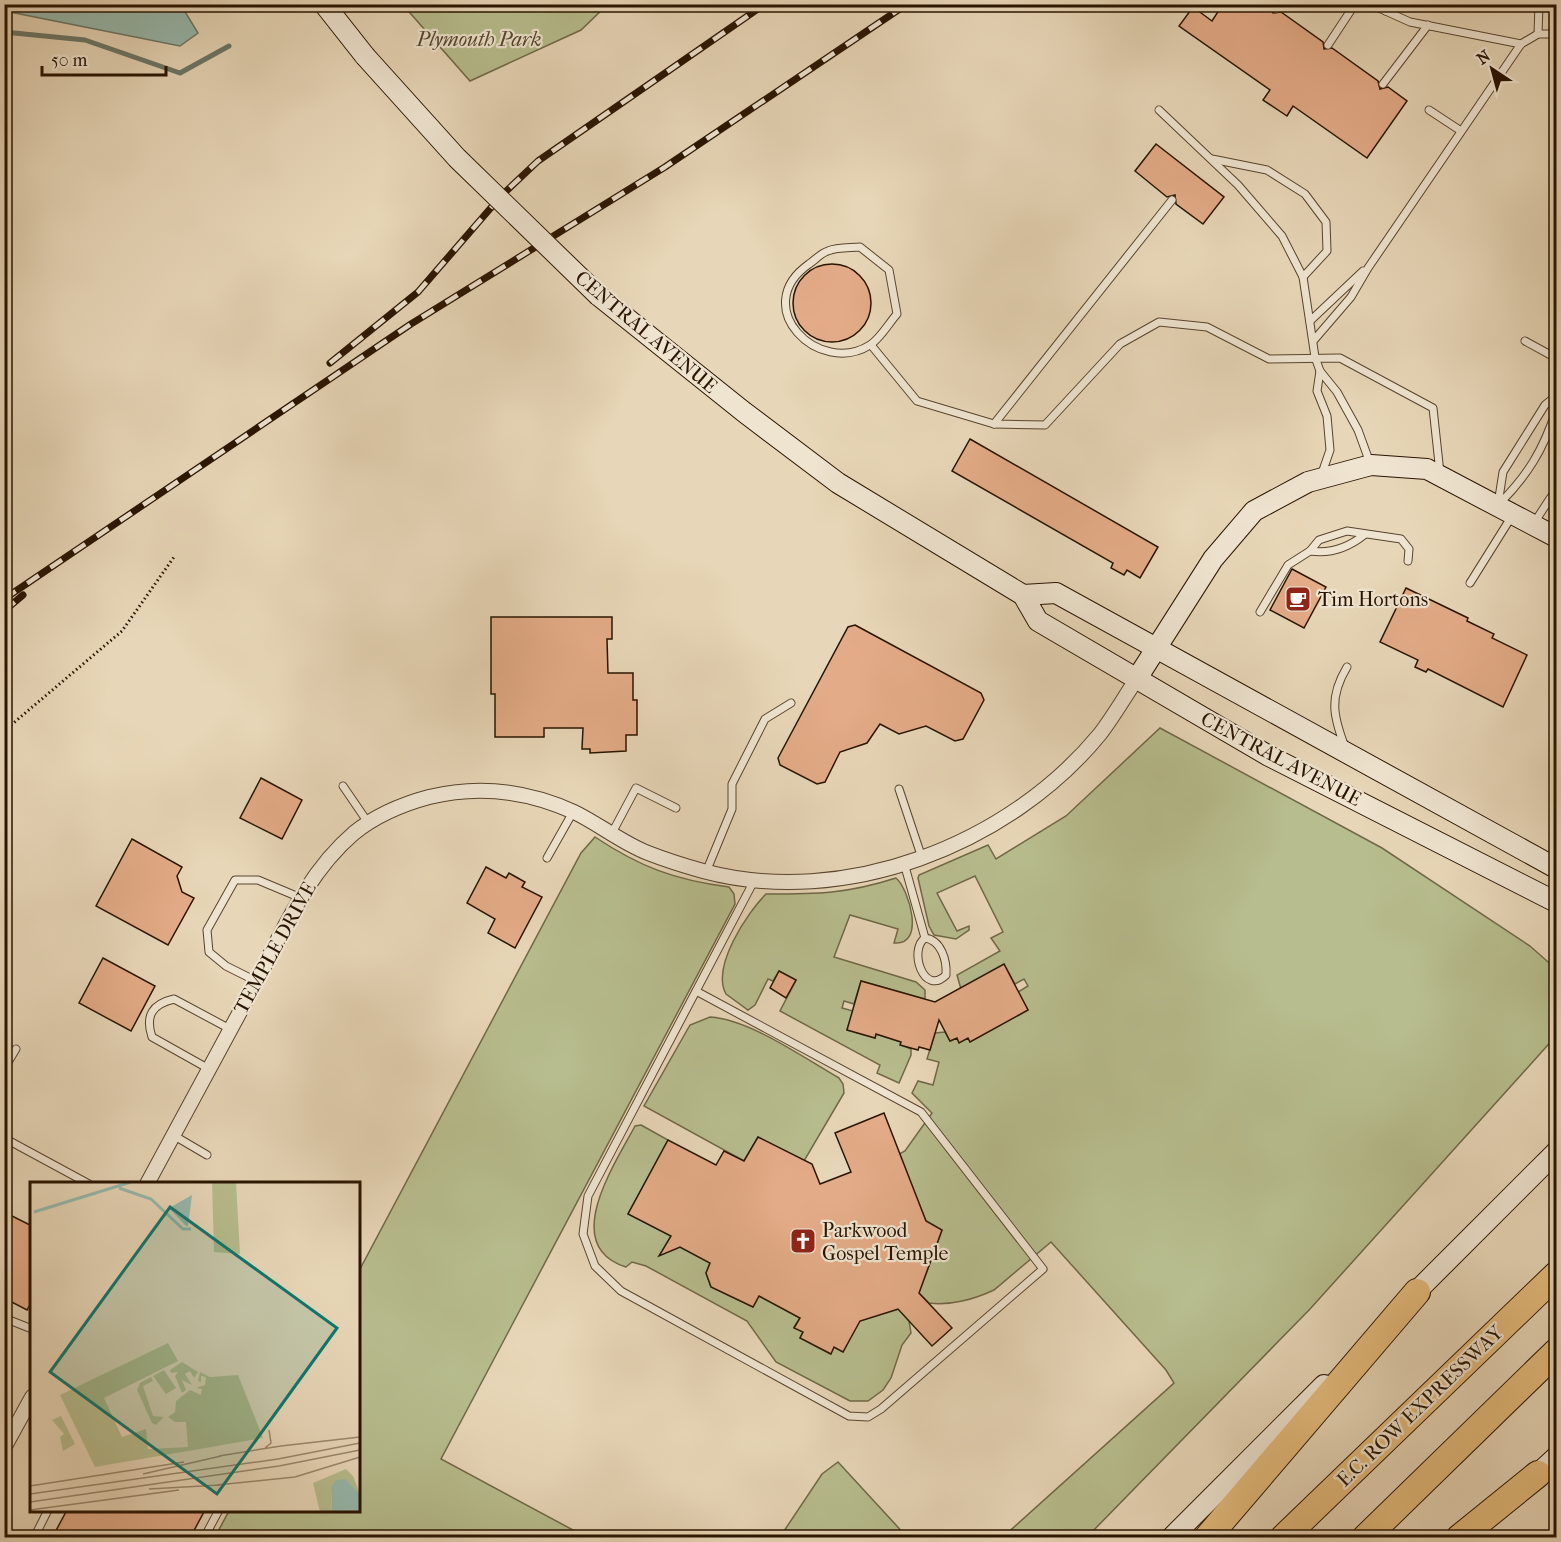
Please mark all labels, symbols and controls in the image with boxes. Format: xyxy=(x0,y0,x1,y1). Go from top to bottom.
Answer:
park label: Plymouth Park xyxy=(416,28,541,51)
scale bar xyxy=(42,39,166,77)
north arrow xyxy=(1462,39,1522,99)
text: N xyxy=(1473,46,1495,69)
text: 50 m xyxy=(51,50,88,71)
street label: CENTRAL AVENUE xyxy=(570,266,722,398)
cafe icon: Tim Hortons xyxy=(1283,584,1313,614)
place label: Tim Hortons xyxy=(1318,588,1428,611)
street label: CENTRAL AVENUE xyxy=(1197,707,1365,811)
street label: TEMPLE DRIVE xyxy=(229,878,321,1018)
inset map xyxy=(30,1182,360,1512)
place label: Parkwood Gospel Temple xyxy=(822,1219,949,1265)
church icon: Parkwood Gospel Temple xyxy=(788,1226,818,1256)
street label: E.C. ROW EXPRESSWAY xyxy=(1332,1320,1509,1491)

